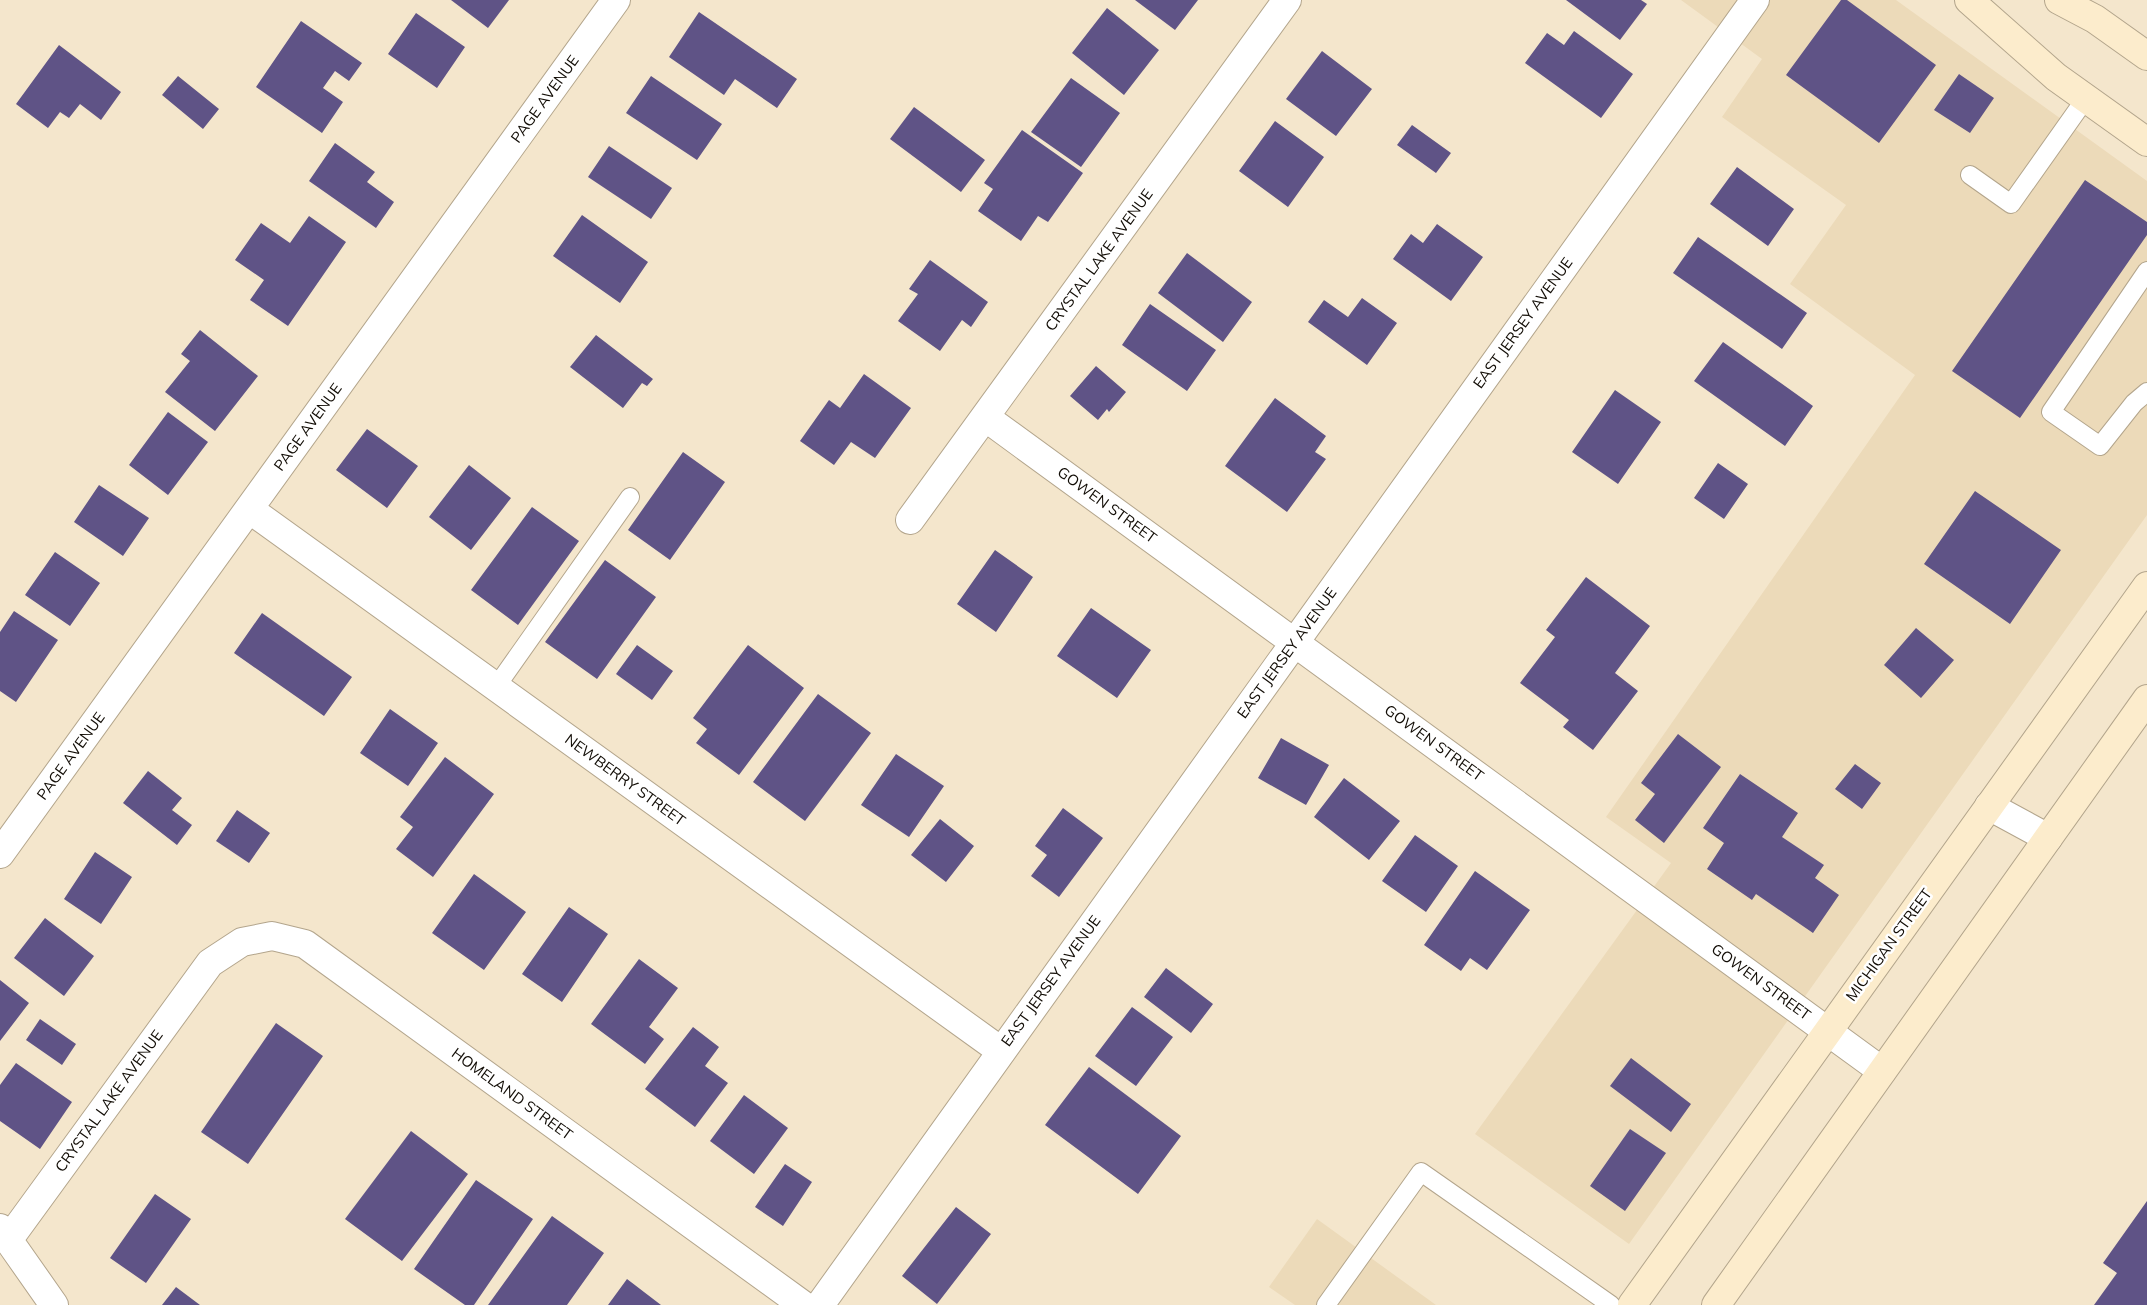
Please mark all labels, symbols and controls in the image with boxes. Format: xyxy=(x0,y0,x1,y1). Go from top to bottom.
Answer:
street label: PAGE AVENUE xyxy=(506,51,583,146)
street label: CRYSTAL LAKE AVENUE xyxy=(1041,185,1157,334)
street label: EAST JERSEY AVENUE xyxy=(1469,253,1577,392)
street label: PAGE AVENUE xyxy=(269,379,346,474)
street label: GOWEN STREET xyxy=(1054,462,1161,547)
street label: EAST JERSEY AVENUE xyxy=(1233,583,1341,722)
street label: GOWEN STREET xyxy=(1381,700,1488,785)
street label: PAGE AVENUE xyxy=(32,708,109,803)
street label: NEWBERRY STREET xyxy=(561,729,689,830)
street label: MICHIGAN STREET xyxy=(1841,885,1936,1005)
street label: EAST JERSEY AVENUE xyxy=(997,911,1105,1050)
street label: GOWEN STREET xyxy=(1708,939,1815,1024)
street label: CRYSTAL LAKE AVENUE xyxy=(51,1026,167,1175)
street label: HOMELAND STREET xyxy=(448,1043,577,1144)

